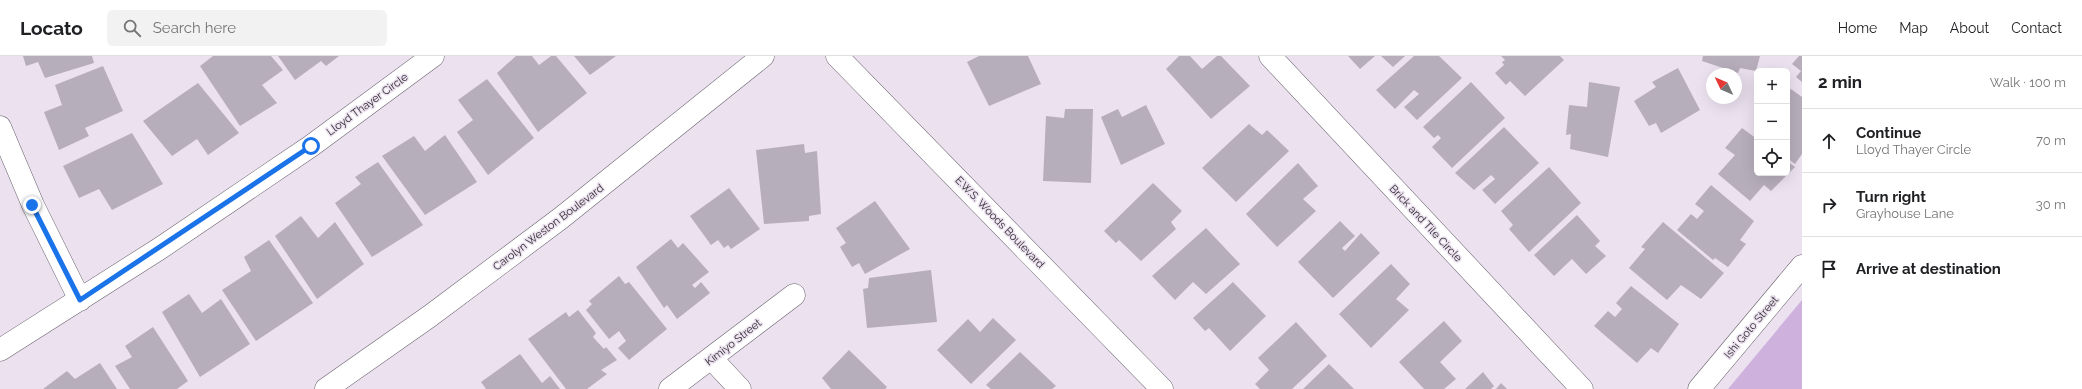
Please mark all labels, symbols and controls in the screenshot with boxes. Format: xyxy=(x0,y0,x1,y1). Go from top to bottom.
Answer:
search box xyxy=(107,10,387,46)
text: Locato xyxy=(20,17,83,39)
icon: search xyxy=(121,17,143,39)
text: Search here xyxy=(153,19,236,37)
text: Home xyxy=(1838,20,1877,36)
text: Map xyxy=(1899,20,1928,36)
text: About xyxy=(1950,20,1989,36)
text: Contact xyxy=(2011,20,2062,36)
north arrow xyxy=(1706,68,1742,104)
map controls xyxy=(1754,68,1790,176)
button: + xyxy=(1754,68,1790,104)
street label: Lloyd Thayer Circle xyxy=(324,70,411,138)
text: 2 min xyxy=(1818,72,1862,92)
text: Walk · 100 m xyxy=(1990,75,2066,90)
button: − xyxy=(1754,104,1790,140)
text: Continue xyxy=(1856,124,1921,142)
icon: ahead xyxy=(1818,130,1840,152)
text: 70 m xyxy=(2036,133,2066,148)
route start xyxy=(302,137,320,155)
button: locate xyxy=(1754,140,1790,176)
text: Lloyd Thayer Circle xyxy=(1856,142,1971,157)
street label: E.W.S. Woods Boulevard xyxy=(952,174,1047,271)
street label: Carolyn Weston Boulevard xyxy=(490,181,606,273)
street label: Brick and Tile Circle xyxy=(1387,182,1465,265)
text: Turn right xyxy=(1856,188,1926,206)
icon: right xyxy=(1818,194,1840,216)
route end xyxy=(23,196,41,214)
text: 30 m xyxy=(2036,197,2066,212)
text: Grayhouse Lane xyxy=(1856,206,1954,221)
icon: arrive xyxy=(1818,258,1840,280)
text: Arrive at destination xyxy=(1856,260,2001,278)
street label: Ishi Goto Street xyxy=(1722,293,1781,361)
street label: Kimiyo Street xyxy=(703,316,764,368)

